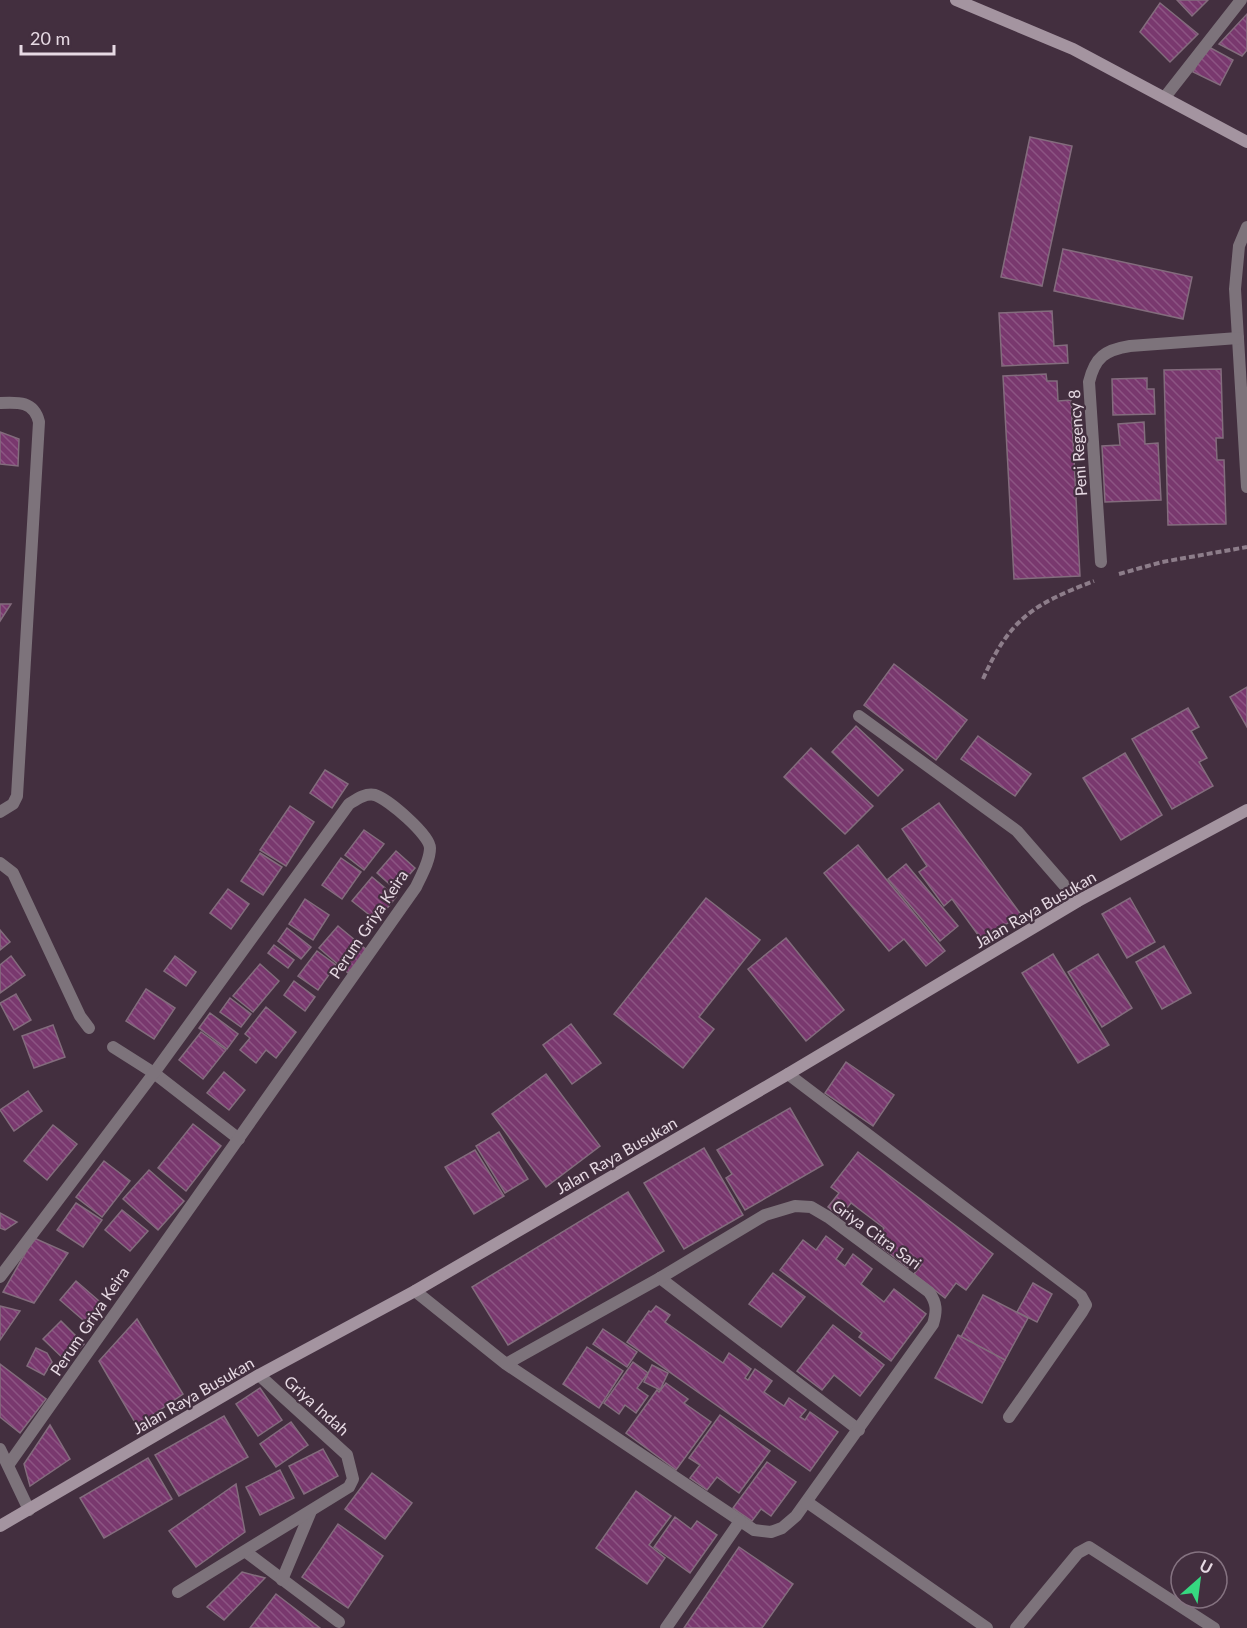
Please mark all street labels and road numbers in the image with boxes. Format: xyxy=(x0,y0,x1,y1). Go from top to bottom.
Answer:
street label: Peni Regency 8 xyxy=(1064,389,1090,497)
street label: Perum Griya Keira xyxy=(325,866,411,982)
street label: Jalan Raya Busukan xyxy=(971,867,1099,951)
street label: Jalan Raya Busukan xyxy=(552,1113,680,1197)
street label: Griya Citra Sari xyxy=(829,1195,925,1273)
street label: Perum Griya Keira xyxy=(46,1263,132,1379)
street label: Jalan Raya Busukan xyxy=(129,1353,257,1437)
street label: Griya Indah xyxy=(281,1371,353,1439)

